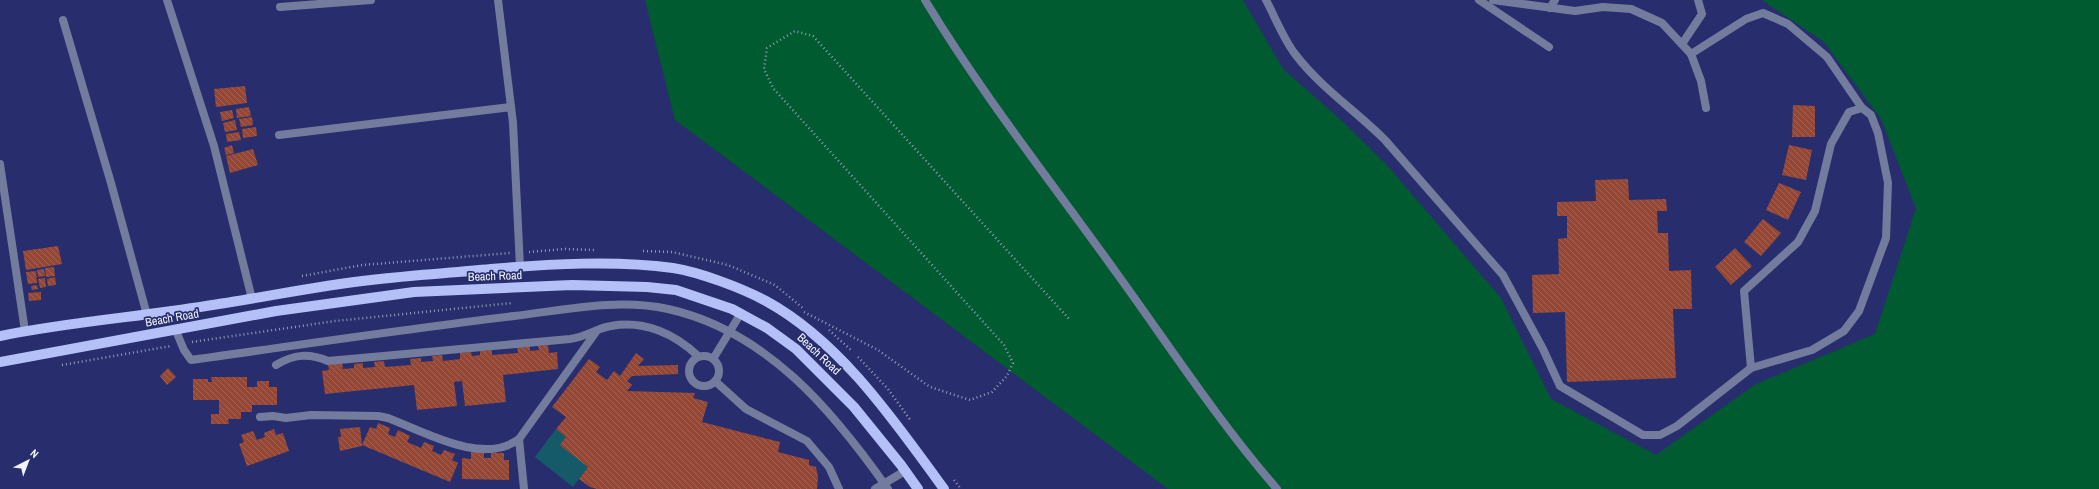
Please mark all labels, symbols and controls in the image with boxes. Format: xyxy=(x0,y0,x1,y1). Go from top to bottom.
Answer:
street label: Beach Road xyxy=(468,267,522,285)
street label: Beach Road xyxy=(144,305,200,331)
street label: Beach Road xyxy=(794,330,844,378)
north arrow xyxy=(8,441,48,481)
text: N xyxy=(28,446,42,461)

